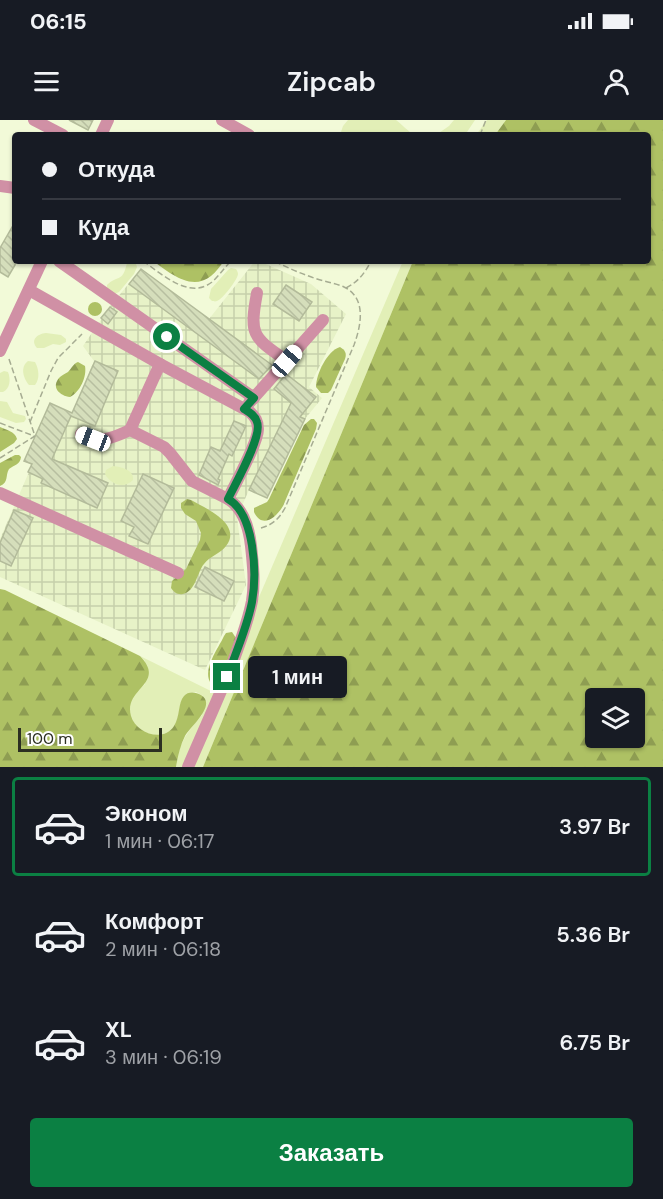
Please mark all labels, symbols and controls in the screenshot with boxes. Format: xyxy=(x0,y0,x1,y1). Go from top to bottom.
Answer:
text: 06:15 xyxy=(30,7,87,36)
text: Zipcab xyxy=(287,64,376,99)
icon: menu xyxy=(30,65,63,98)
icon: person xyxy=(600,65,633,98)
text: Откуда xyxy=(78,155,155,184)
text: Куда xyxy=(78,213,129,242)
route start xyxy=(153,323,180,350)
car xyxy=(268,342,306,380)
car xyxy=(73,424,113,454)
callout: 1 мин xyxy=(248,656,347,698)
route end xyxy=(213,663,240,690)
text: 1 мин xyxy=(272,664,323,690)
map controls xyxy=(585,688,645,748)
button: layers xyxy=(585,688,645,748)
scale bar xyxy=(18,725,162,752)
text: 100 m xyxy=(27,728,72,749)
text: Эконом xyxy=(105,799,188,828)
icon: car xyxy=(33,800,87,854)
text: 3.97 Br xyxy=(559,812,630,841)
text: 1 мин · 06:17 xyxy=(105,828,214,854)
text: Комфорт xyxy=(105,907,204,936)
icon: car xyxy=(33,908,87,962)
text: 5.36 Br xyxy=(556,920,630,949)
text: 2 мин · 06:18 xyxy=(105,936,221,962)
text: XL xyxy=(105,1015,132,1044)
icon: car xyxy=(33,1016,87,1070)
text: 6.75 Br xyxy=(560,1028,630,1057)
text: 3 мин · 06:19 xyxy=(105,1044,222,1070)
button: Заказать xyxy=(30,1118,633,1187)

